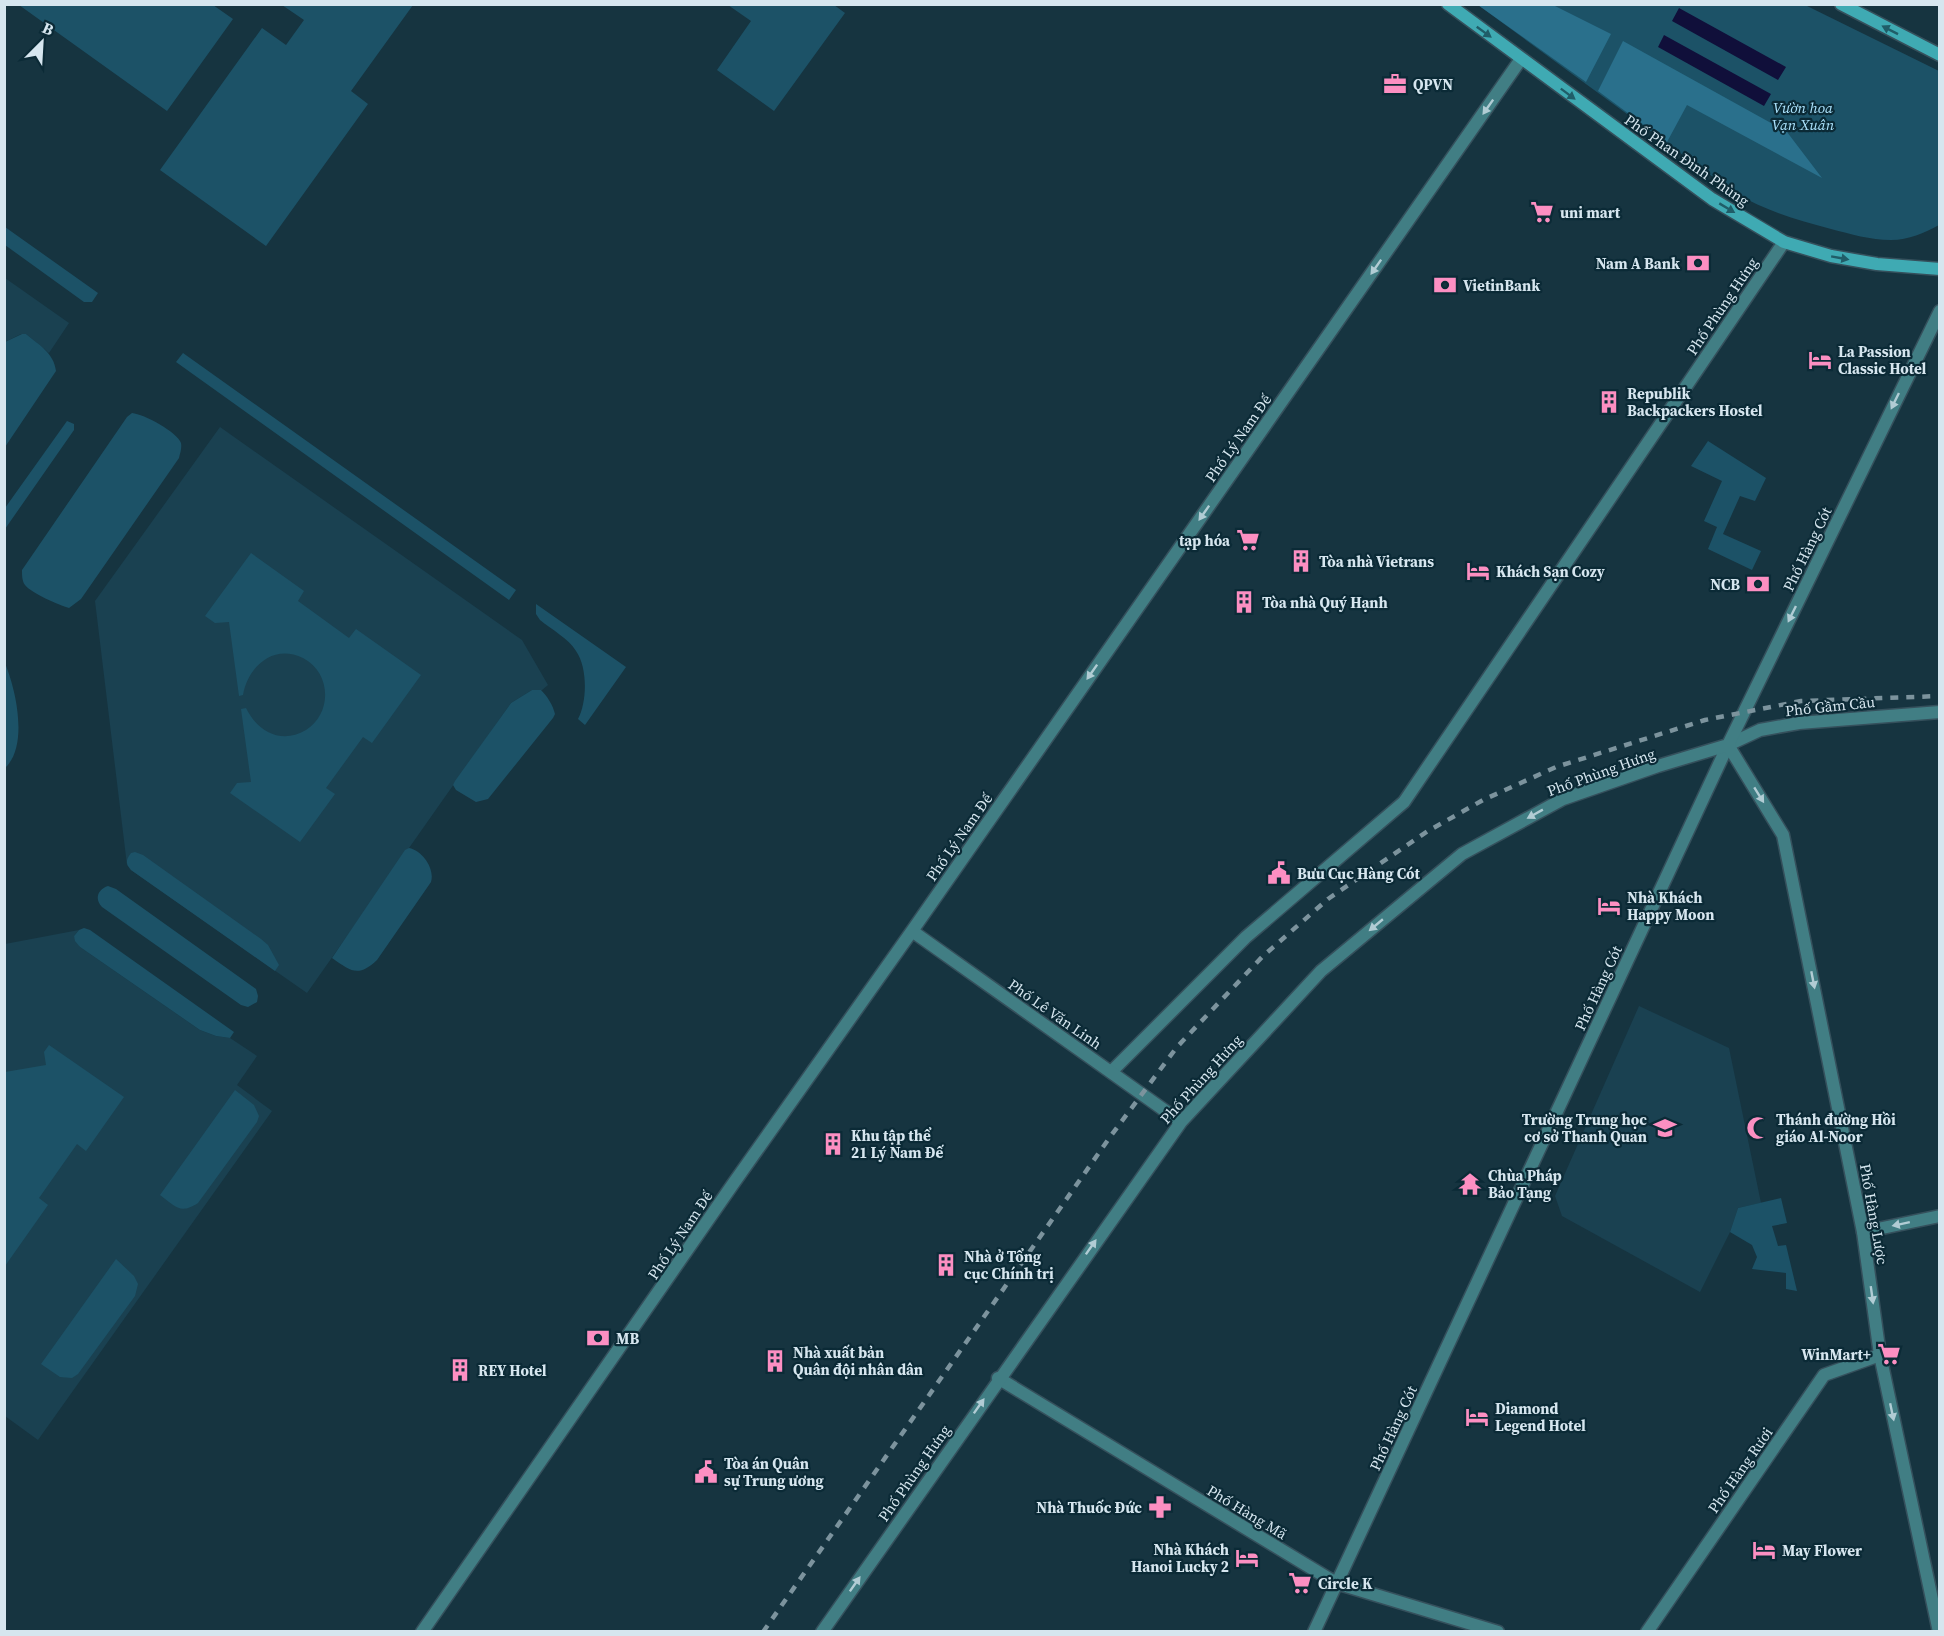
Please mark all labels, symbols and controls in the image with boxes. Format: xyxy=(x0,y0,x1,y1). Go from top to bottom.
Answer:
north arrow xyxy=(12,12,72,72)
text: B xyxy=(39,16,58,41)
one-way arrow xyxy=(1882,25,1899,34)
one-way arrow xyxy=(1476,26,1492,38)
office icon: QPVN xyxy=(1382,71,1408,97)
place label: QPVN xyxy=(1413,74,1453,95)
one-way arrow xyxy=(1560,88,1576,100)
park label: Vườn hoa Vạn Xuân xyxy=(1772,97,1835,135)
one-way arrow xyxy=(1482,98,1494,114)
street label: Phố Phan Đình Phùng xyxy=(1620,109,1754,211)
supermarket icon: uni mart xyxy=(1529,199,1555,225)
place label: uni mart xyxy=(1560,202,1621,223)
one-way arrow xyxy=(1719,202,1735,213)
bank icon: Nam A Bank xyxy=(1685,250,1711,276)
place label: Nam A Bank xyxy=(1596,253,1680,274)
street label: Phố Phùng Hưng xyxy=(1682,253,1763,359)
one-way arrow xyxy=(1831,254,1850,263)
one-way arrow xyxy=(1370,258,1382,274)
bank icon: VietinBank xyxy=(1432,272,1458,298)
place label: VietinBank xyxy=(1463,275,1540,296)
place label: La Passion Classic Hotel xyxy=(1838,341,1927,379)
hotel icon: La Passion Classic Hotel xyxy=(1807,347,1833,373)
place label: Republik Backpackers Hostel xyxy=(1627,383,1763,421)
building icon: Republik Backpackers Hostel xyxy=(1596,389,1622,415)
street label: Phố Lý Nam Đế xyxy=(1200,390,1276,486)
one-way arrow xyxy=(1891,393,1900,410)
street label: Phố Hàng Cót xyxy=(1778,503,1837,595)
one-way arrow xyxy=(1198,504,1210,520)
supermarket icon: tạp hóa xyxy=(1235,527,1261,553)
place label: tạp hóa xyxy=(1179,530,1231,551)
building icon: Tòa nhà Vietrans xyxy=(1288,548,1314,574)
place label: Tòa nhà Vietrans xyxy=(1319,551,1434,572)
hotel icon: Khách Sạn Cozy xyxy=(1465,558,1491,584)
place label: Khách Sạn Cozy xyxy=(1496,561,1605,582)
bank icon: NCB xyxy=(1745,571,1771,597)
place label: NCB xyxy=(1710,574,1740,595)
building icon: Tòa nhà Quý Hạnh xyxy=(1231,589,1257,615)
place label: Tòa nhà Quý Hạnh xyxy=(1262,592,1388,613)
one-way arrow xyxy=(1787,606,1796,623)
one-way arrow xyxy=(1086,664,1098,680)
street label: Phố Gầm Cầu xyxy=(1784,691,1876,721)
street label: Phố Phùng Hưng xyxy=(1544,743,1658,801)
one-way arrow xyxy=(1753,787,1764,803)
street label: Phố Lý Nam Đế xyxy=(921,789,997,885)
one-way arrow xyxy=(1526,809,1543,819)
public building icon: Bưu Cục Hàng Cót xyxy=(1266,860,1292,886)
place label: Bưu Cục Hàng Cót xyxy=(1297,863,1421,884)
place label: Nhà Khách Happy Moon xyxy=(1627,887,1714,925)
hotel icon: Nhà Khách Happy Moon xyxy=(1596,893,1622,919)
one-way arrow xyxy=(1368,919,1384,932)
street label: Phố Hàng Cót xyxy=(1569,942,1627,1034)
one-way arrow xyxy=(1809,971,1818,990)
street label: Phố Lê Văn Linh xyxy=(1004,974,1106,1054)
street label: Phố Phùng Hưng xyxy=(1155,1030,1247,1128)
place label: Trường Trung học cơ sở Thanh Quan xyxy=(1522,1109,1647,1147)
place label: Thánh đường Hồi giáo Al-Noor xyxy=(1776,1109,1896,1147)
school or university icon: Trường Trung học cơ sở Thanh Quan xyxy=(1652,1115,1678,1141)
mosque icon: Thánh đường Hồi giáo Al-Noor xyxy=(1745,1115,1771,1141)
place label: Khu tập thể 21 Lý Nam Đế xyxy=(851,1125,944,1163)
building icon: Khu tập thể 21 Lý Nam Đế xyxy=(820,1131,846,1157)
street label: Phố Hàng Lược xyxy=(1855,1162,1893,1266)
place label: Chùa Pháp Bảo Tạng xyxy=(1488,1165,1562,1203)
temple icon: Chùa Pháp Bảo Tạng xyxy=(1457,1171,1483,1197)
street label: Phố Lý Nam Đế xyxy=(643,1186,718,1284)
one-way arrow xyxy=(1892,1220,1911,1229)
one-way arrow xyxy=(1085,1240,1097,1255)
place label: Nhà ở Tổng cục Chính trị xyxy=(964,1246,1054,1284)
building icon: Nhà ở Tổng cục Chính trị xyxy=(933,1252,959,1278)
one-way arrow xyxy=(1867,1286,1877,1305)
bank icon: MB xyxy=(585,1325,611,1351)
place label: MB xyxy=(616,1328,639,1349)
supermarket icon: WinMart+ xyxy=(1876,1341,1902,1367)
place label: Nhà xuất bản Quân đội nhân dân xyxy=(793,1342,923,1380)
place label: WinMart+ xyxy=(1801,1344,1871,1365)
building icon: Nhà xuất bản Quân đội nhân dân xyxy=(762,1348,788,1374)
building icon: REY Hotel xyxy=(447,1357,473,1383)
place label: REY Hotel xyxy=(478,1360,547,1381)
street label: Phố Hàng Cót xyxy=(1364,1382,1422,1474)
place label: Diamond Legend Hotel xyxy=(1495,1398,1586,1436)
one-way arrow xyxy=(973,1399,985,1415)
one-way arrow xyxy=(1888,1403,1897,1422)
hotel icon: Diamond Legend Hotel xyxy=(1464,1404,1490,1430)
street label: Phố Phùng Hưng xyxy=(873,1420,955,1526)
street label: Phố Hàng Rươi xyxy=(1703,1423,1777,1517)
place label: Tòa án Quân sự Trung ương xyxy=(724,1453,824,1491)
public building icon: Tòa án Quân sự Trung ương xyxy=(693,1459,719,1485)
street label: Phố Hàng Mã xyxy=(1203,1480,1291,1544)
pharmacy icon: Nhà Thuốc Đức xyxy=(1147,1494,1173,1520)
place label: Nhà Thuốc Đức xyxy=(1036,1497,1142,1518)
hotel icon: May Flower xyxy=(1751,1537,1777,1563)
place label: Nhà Khách Hanoi Lucky 2 xyxy=(1131,1539,1229,1577)
place label: May Flower xyxy=(1782,1540,1862,1561)
hotel icon: Nhà Khách Hanoi Lucky 2 xyxy=(1234,1545,1260,1571)
supermarket icon: Circle K xyxy=(1287,1570,1313,1596)
place label: Circle K xyxy=(1318,1573,1373,1594)
one-way arrow xyxy=(849,1576,861,1592)

